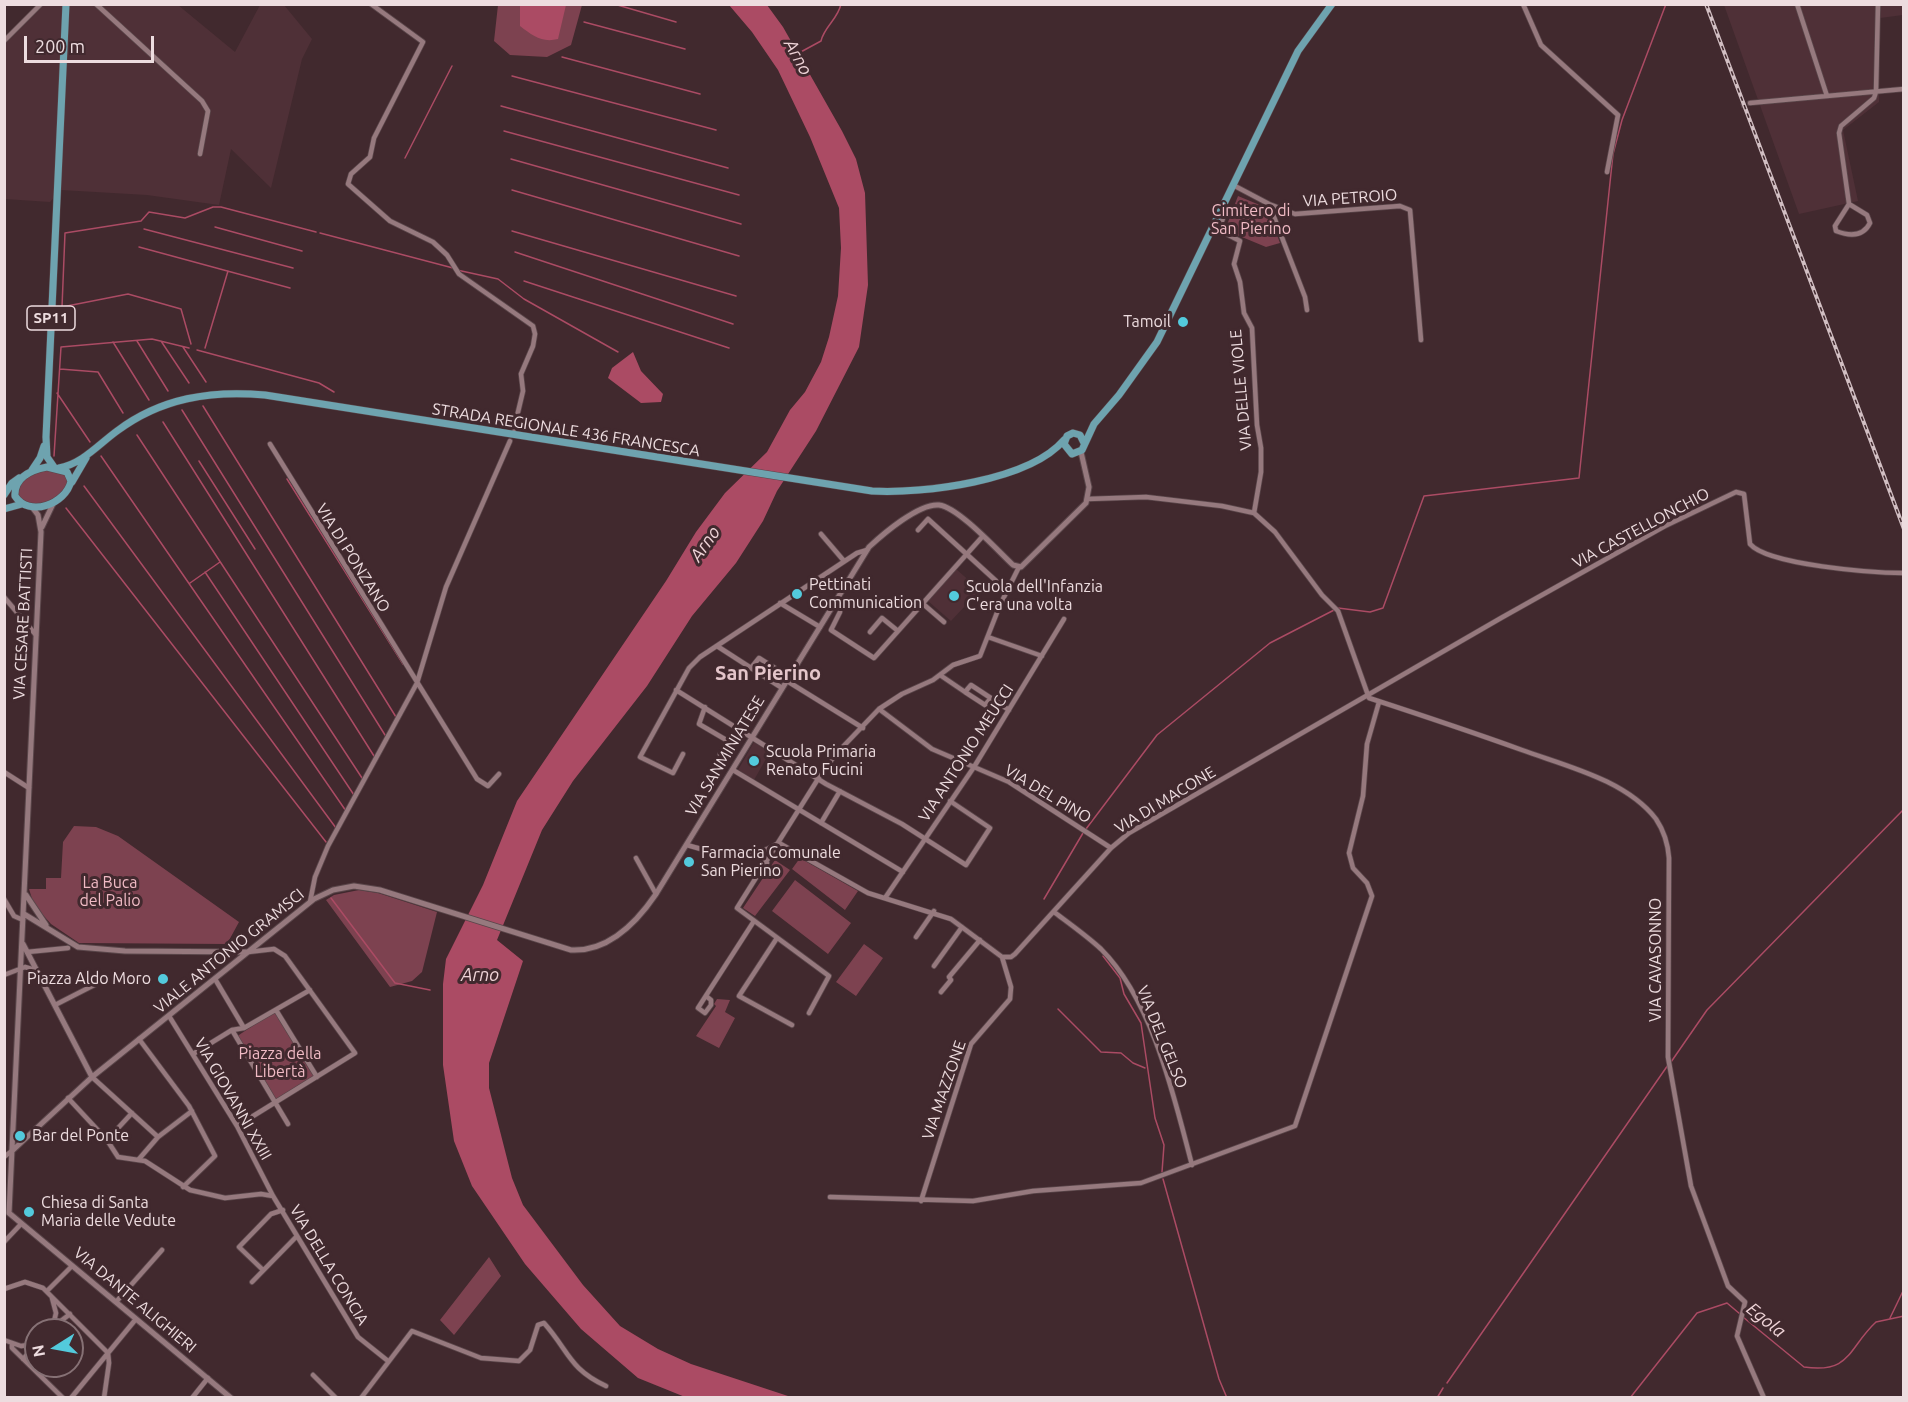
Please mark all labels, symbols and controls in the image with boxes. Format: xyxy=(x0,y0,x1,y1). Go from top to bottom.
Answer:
scale bar xyxy=(27,24,158,62)
water label: Arno xyxy=(779,35,817,79)
text: 200 m xyxy=(35,36,85,56)
street label: VIA PETROIO xyxy=(1302,185,1398,211)
park label: Cimitero di San Pierino xyxy=(1211,201,1291,239)
road number: SP11 xyxy=(27,306,75,330)
place label: Tamoil xyxy=(1123,312,1171,332)
marker: Tamoil xyxy=(1176,315,1190,329)
street label: VIA DELLE VIOLE xyxy=(1226,329,1256,451)
street label: STRADA REGIONALE 436 FRANCESCA xyxy=(431,399,701,461)
street label: VIA CASTELLONCHIO xyxy=(1569,484,1713,572)
street label: VIA DI PONZANO xyxy=(312,500,394,616)
water label: Arno xyxy=(685,522,725,566)
street label: VIA CESARE BATTISTI xyxy=(9,548,37,700)
place label: Pettinati Communication xyxy=(809,575,922,613)
place label: Scuola dell'Infanzia C'era una volta xyxy=(966,577,1103,615)
marker: Pettinati Communication xyxy=(790,587,804,601)
marker: Scuola dell'Infanzia C'era una volta xyxy=(947,589,961,603)
district label: San Pierino xyxy=(715,661,821,685)
street label: VIA ANTONIO MEUCCI xyxy=(914,681,1018,825)
street label: VIA SANMINIATESE xyxy=(682,692,768,820)
place label: Scuola Primaria Renato Fucini xyxy=(766,742,876,780)
marker: Scuola Primaria Renato Fucini xyxy=(747,754,761,768)
street label: VIA DEL PINO xyxy=(1001,761,1095,827)
street label: VIA DI MACONE xyxy=(1111,762,1219,838)
place label: Farmacia Comunale San Pierino xyxy=(701,843,841,881)
marker: Farmacia Comunale San Pierino xyxy=(682,855,696,869)
park label: La Buca del Palio xyxy=(79,873,141,911)
street label: VIALE ANTONIO GRAMSCI xyxy=(150,885,308,1017)
street label: VIA CAVASONNO xyxy=(1646,898,1666,1022)
water label: Arno xyxy=(461,964,499,986)
place label: Piazza Aldo Moro xyxy=(27,969,151,989)
marker: Piazza Aldo Moro xyxy=(156,972,170,986)
street label: VIA DEL GELSO xyxy=(1133,983,1191,1091)
street label: VIA GIOVANNI XXIII xyxy=(190,1034,276,1164)
street label: VIA MAZZONE xyxy=(918,1038,970,1142)
park label: Piazza della Libertà xyxy=(238,1044,322,1082)
place label: Bar del Ponte xyxy=(32,1126,129,1146)
marker: Bar del Ponte xyxy=(13,1129,27,1143)
place label: Chiesa di Santa Maria delle Vedute xyxy=(41,1193,176,1231)
street label: VIA DELLA CONCIA xyxy=(285,1201,373,1329)
marker: Chiesa di Santa Maria delle Vedute xyxy=(22,1205,36,1219)
street label: VIA DANTE ALIGHIERI xyxy=(70,1243,200,1357)
water label: Egola xyxy=(1742,1298,1790,1342)
north arrow xyxy=(24,1318,84,1378)
text: N xyxy=(28,1343,48,1359)

